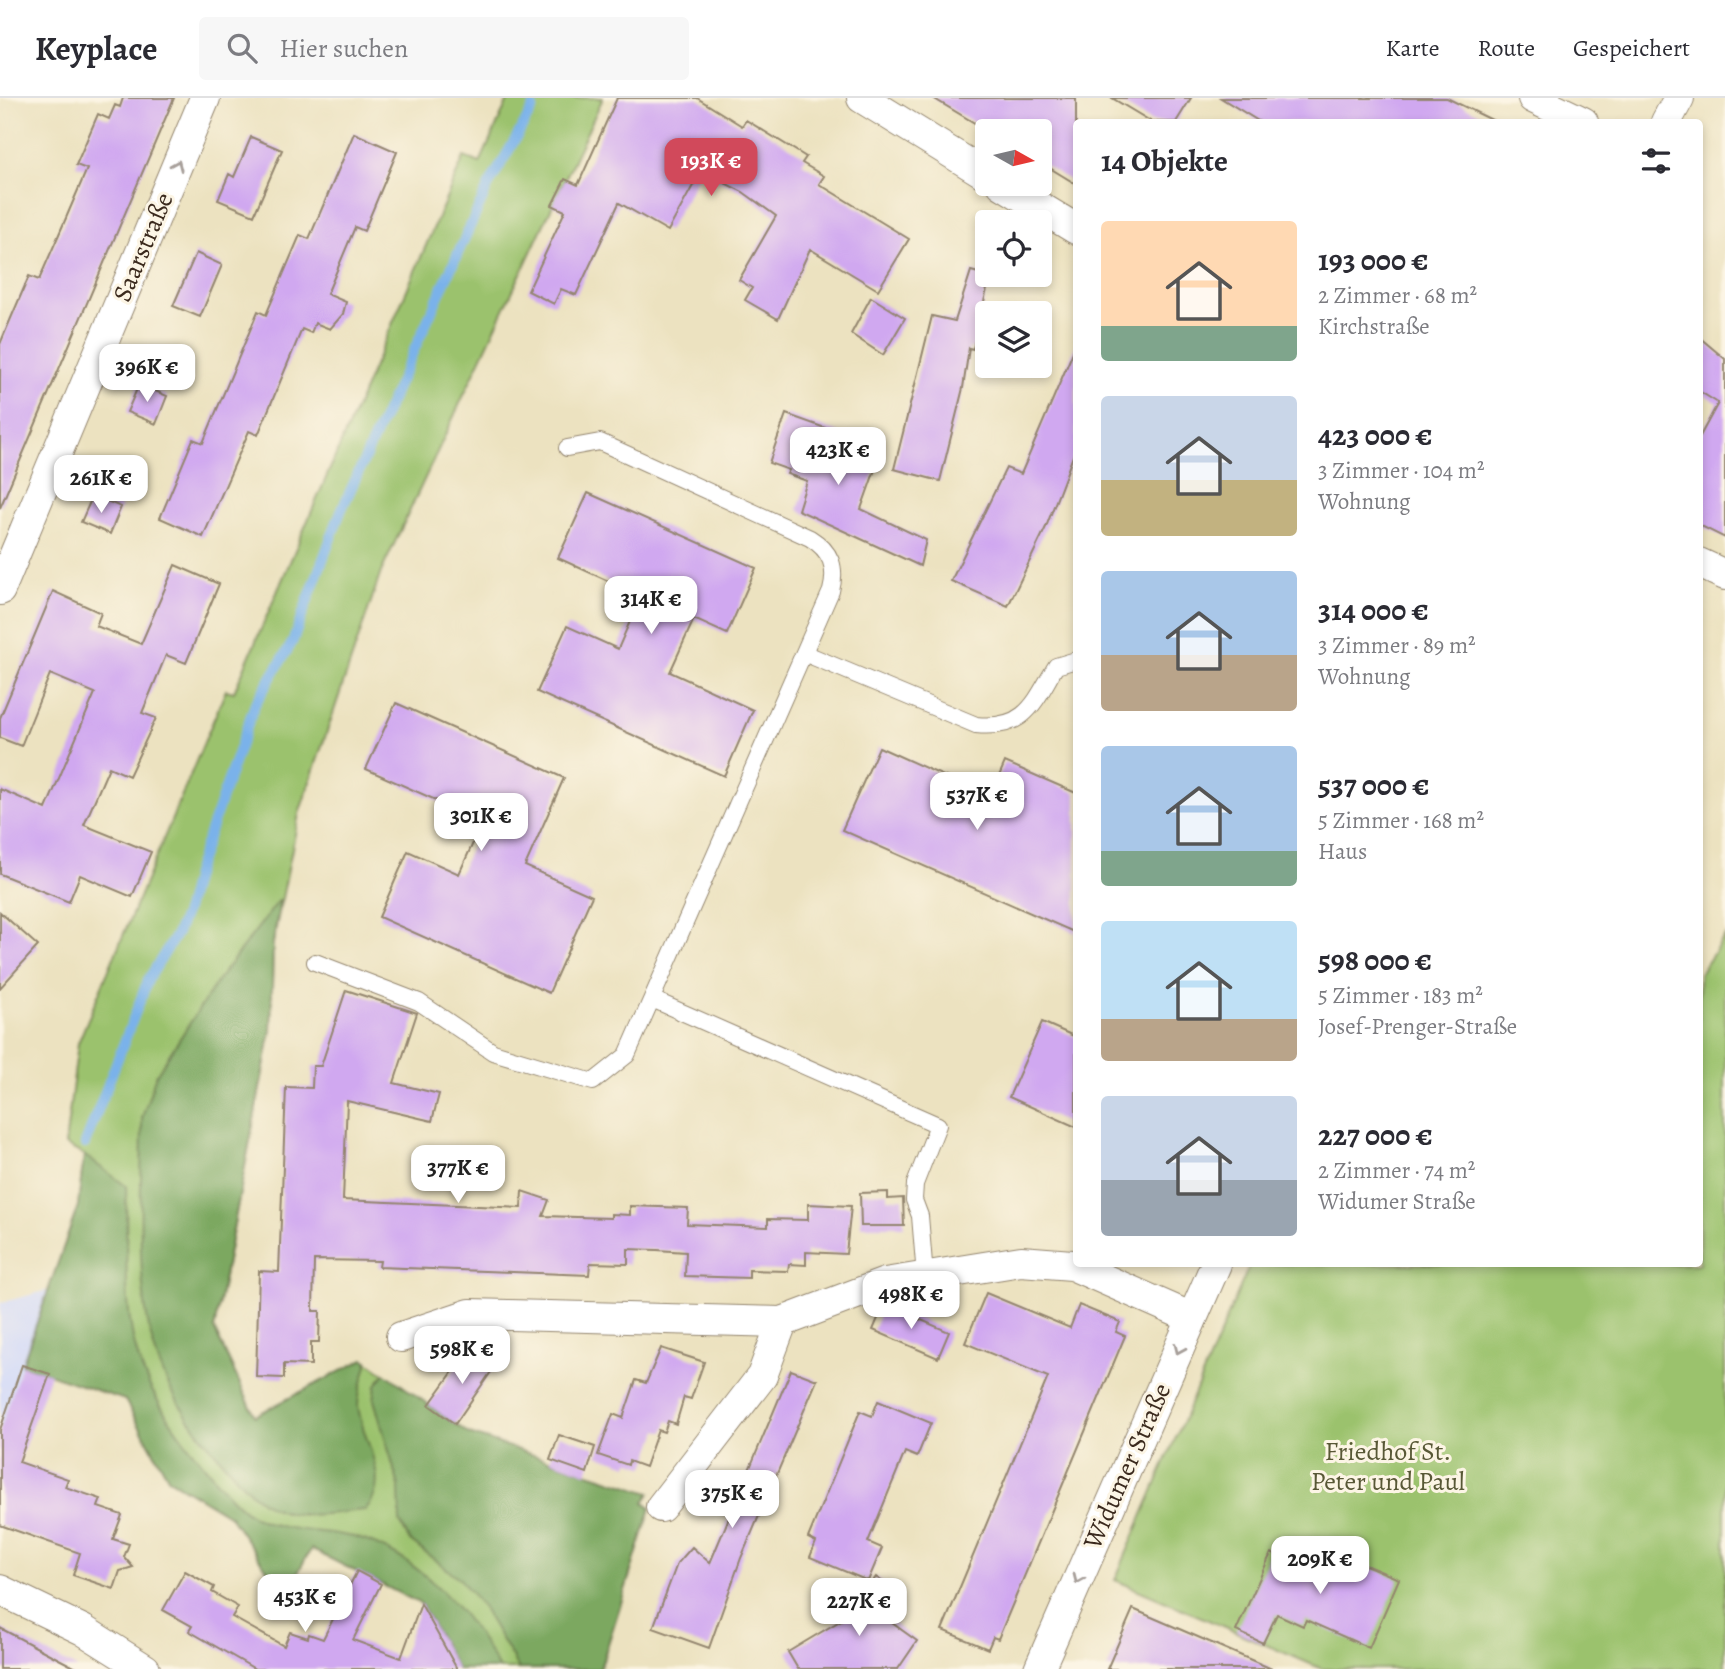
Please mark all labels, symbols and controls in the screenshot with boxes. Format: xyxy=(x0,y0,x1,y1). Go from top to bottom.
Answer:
search box xyxy=(199,17,689,80)
text: Keyplace xyxy=(35,26,157,71)
icon: search xyxy=(223,29,261,67)
text: Hier suchen xyxy=(279,31,408,66)
text: Karte xyxy=(1386,32,1439,64)
text: Route xyxy=(1477,32,1535,64)
text: Gespeichert xyxy=(1573,32,1690,64)
north arrow xyxy=(975,119,1052,196)
map controls xyxy=(975,119,1052,378)
pin: 193K € xyxy=(654,139,768,198)
text: 14 Objekte xyxy=(1101,141,1228,181)
icon: filters xyxy=(1637,142,1675,180)
text: 193K € xyxy=(680,145,742,176)
one-way arrow xyxy=(169,160,183,172)
street label: Saarstraße xyxy=(104,187,182,307)
button: locate xyxy=(975,210,1052,287)
text: 193 000 € xyxy=(1318,240,1428,280)
icon: home xyxy=(1157,249,1241,333)
text: 2 Zimmer · 68 m² xyxy=(1318,280,1477,311)
button: layers xyxy=(975,301,1052,378)
text: Kirchstraße xyxy=(1318,311,1430,342)
pin: 396K € xyxy=(90,344,204,404)
text: 396K € xyxy=(115,351,179,382)
text: 423 000 € xyxy=(1318,415,1432,455)
icon: home xyxy=(1157,424,1241,508)
pin: 423K € xyxy=(781,428,895,487)
text: 423K € xyxy=(806,434,870,465)
text: 3 Zimmer · 104 m² xyxy=(1318,455,1485,486)
pin: 261K € xyxy=(44,456,158,515)
text: 261K € xyxy=(70,462,132,493)
text: Wohnung xyxy=(1318,486,1411,517)
pin: 314K € xyxy=(594,576,708,636)
text: 314K € xyxy=(620,583,682,614)
text: 314 000 € xyxy=(1318,590,1429,630)
icon: home xyxy=(1157,599,1241,683)
text: 3 Zimmer · 89 m² xyxy=(1318,630,1476,661)
text: Wohnung xyxy=(1318,661,1411,692)
text: 537 000 € xyxy=(1318,765,1429,805)
pin: 537K € xyxy=(920,772,1034,832)
icon: home xyxy=(1157,774,1241,858)
text: 537K € xyxy=(946,779,1008,810)
pin: 301K € xyxy=(424,794,538,853)
text: 301K € xyxy=(450,800,512,831)
text: 5 Zimmer · 168 m² xyxy=(1318,805,1484,836)
text: Haus xyxy=(1318,836,1367,867)
text: 598 000 € xyxy=(1318,940,1432,980)
icon: home xyxy=(1157,949,1241,1033)
text: 5 Zimmer · 183 m² xyxy=(1318,980,1483,1011)
text: Josef-Prenger-Straße xyxy=(1318,1011,1517,1042)
text: 227 000 € xyxy=(1318,1115,1433,1155)
icon: home xyxy=(1157,1124,1241,1208)
pin: 377K € xyxy=(401,1146,515,1205)
text: 377K € xyxy=(427,1152,489,1183)
text: 2 Zimmer · 74 m² xyxy=(1318,1155,1475,1186)
text: Widumer Straße xyxy=(1318,1186,1476,1217)
pin: 498K € xyxy=(854,1272,968,1331)
text: 498K € xyxy=(879,1278,943,1309)
pin: 598K € xyxy=(405,1326,519,1386)
text: 598K € xyxy=(430,1333,494,1364)
one-way arrow xyxy=(1173,1341,1187,1354)
street label: Widumer Straße xyxy=(1074,1378,1179,1555)
park label: Friedhof St. Peter und Paul xyxy=(1311,1434,1465,1499)
pin: 375K € xyxy=(675,1470,789,1530)
text: 375K € xyxy=(701,1477,763,1508)
pin: 209K € xyxy=(1263,1536,1377,1596)
text: 209K € xyxy=(1287,1543,1353,1574)
one-way arrow xyxy=(1072,1572,1086,1585)
pin: 453K € xyxy=(248,1574,362,1634)
pin: 227K € xyxy=(802,1578,916,1638)
text: 453K € xyxy=(274,1581,336,1612)
text: 227K € xyxy=(827,1585,891,1616)

